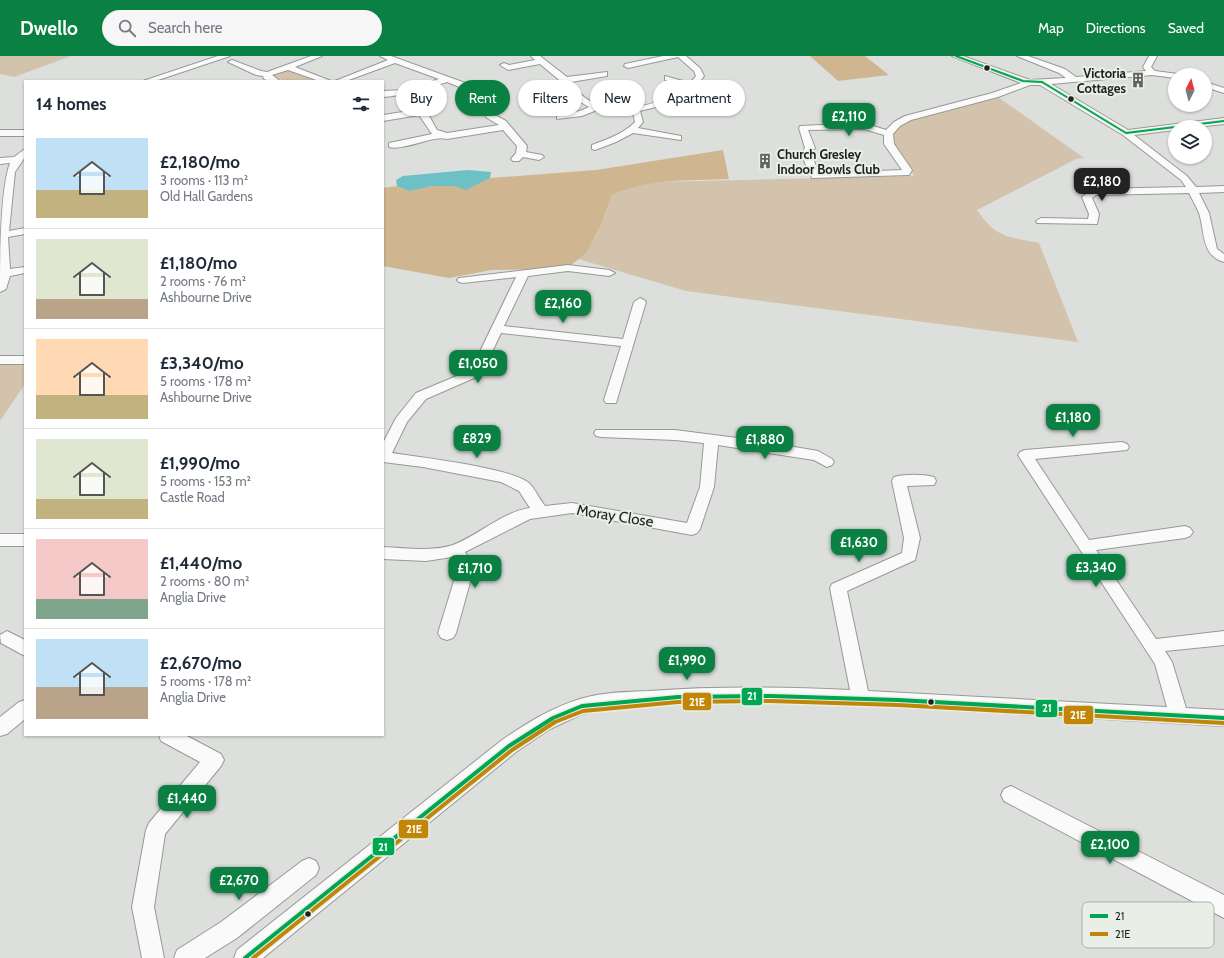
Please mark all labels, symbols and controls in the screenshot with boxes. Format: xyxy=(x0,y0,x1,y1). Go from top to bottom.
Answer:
search box xyxy=(102,10,382,46)
text: Dwello xyxy=(20,17,78,40)
icon: search xyxy=(116,17,138,39)
text: Search here xyxy=(148,19,222,37)
text: Map xyxy=(1038,19,1064,37)
text: Directions xyxy=(1086,19,1146,37)
text: Saved xyxy=(1168,19,1204,37)
unlabelled marker xyxy=(982,63,992,73)
place label: Victoria Cottages xyxy=(1077,65,1127,96)
north arrow xyxy=(1168,68,1212,112)
map controls xyxy=(1168,68,1212,164)
building icon: Victoria Cottages xyxy=(1129,71,1147,89)
chip: Buy xyxy=(396,80,447,116)
chip: Rent xyxy=(455,80,510,116)
chip: Filters xyxy=(518,80,582,116)
chip: New xyxy=(590,80,645,116)
chip: Apartment xyxy=(653,80,745,116)
icon: filters xyxy=(350,93,372,115)
text: 14 homes xyxy=(36,94,106,114)
unlabelled marker xyxy=(1066,94,1076,104)
pin: £2,110 xyxy=(816,103,882,137)
text: £2,110 xyxy=(831,108,867,124)
button: layers xyxy=(1168,120,1212,164)
place label: Church Gresley Indoor Bowls Club xyxy=(777,146,880,177)
text: £2,180/mo xyxy=(160,152,240,172)
building icon: Church Gresley Indoor Bowls Club xyxy=(756,152,774,170)
icon: home xyxy=(68,154,116,202)
pin: £2,180 xyxy=(1069,168,1135,202)
text: 3 rooms · 113 m² xyxy=(160,172,248,188)
text: £2,180 xyxy=(1083,173,1121,189)
text: Old Hall Gardens xyxy=(160,188,253,204)
text: £1,180/mo xyxy=(160,253,237,273)
icon: home xyxy=(68,255,116,303)
text: 2 rooms · 76 m² xyxy=(160,273,246,289)
text: Ashbourne Drive xyxy=(160,289,252,305)
pin: £2,160 xyxy=(530,290,596,324)
text: £2,160 xyxy=(544,295,582,311)
pin: £1,050 xyxy=(445,350,511,384)
text: £3,340/mo xyxy=(160,353,244,373)
icon: home xyxy=(68,355,116,403)
text: £1,050 xyxy=(458,355,498,371)
text: 5 rooms · 178 m² xyxy=(160,373,251,389)
text: Ashbourne Drive xyxy=(160,389,252,405)
pin: £1,180 xyxy=(1040,404,1106,438)
text: £1,180 xyxy=(1055,409,1091,425)
pin: £829 xyxy=(453,425,501,459)
pin: £1,880 xyxy=(732,426,798,460)
text: £829 xyxy=(463,430,491,446)
text: £1,880 xyxy=(745,431,785,447)
text: £1,990/mo xyxy=(160,453,240,473)
icon: home xyxy=(68,455,116,503)
text: 5 rooms · 153 m² xyxy=(160,473,251,489)
text: Castle Road xyxy=(160,489,225,505)
street label: Moray Close xyxy=(575,501,655,531)
pin: £1,630 xyxy=(826,529,892,563)
text: £1,630 xyxy=(840,534,878,550)
text: £1,440/mo xyxy=(160,553,242,573)
pin: £3,340 xyxy=(1063,554,1129,588)
icon: home xyxy=(68,555,116,603)
pin: £1,710 xyxy=(442,555,508,589)
text: £3,340 xyxy=(1075,559,1117,575)
text: £1,710 xyxy=(457,560,493,576)
text: 2 rooms · 80 m² xyxy=(160,573,249,589)
text: Anglia Drive xyxy=(160,589,226,605)
pin: £1,990 xyxy=(654,647,720,681)
text: £1,990 xyxy=(668,652,706,668)
text: £2,670/mo xyxy=(160,653,242,673)
icon: home xyxy=(68,655,116,703)
text: 5 rooms · 178 m² xyxy=(160,673,251,689)
line badge: 21 xyxy=(741,687,763,706)
text: Anglia Drive xyxy=(160,689,226,705)
text: 21 xyxy=(747,689,757,703)
line badge: 21E xyxy=(682,692,712,711)
text: 21E xyxy=(689,695,705,709)
unlabelled marker xyxy=(926,697,936,707)
line badge: 21 xyxy=(1035,699,1058,718)
text: 21 xyxy=(1042,701,1052,715)
line badge: 21E xyxy=(1063,705,1094,725)
text: 21E xyxy=(1070,708,1086,722)
pin: £1,440 xyxy=(154,785,220,819)
text: £1,440 xyxy=(167,790,207,806)
line badge: 21E xyxy=(398,819,429,839)
text: 21E xyxy=(406,822,422,836)
pin: £2,100 xyxy=(1077,831,1143,865)
text: £2,100 xyxy=(1090,836,1130,852)
line badge: 21 xyxy=(372,837,395,856)
text: 21 xyxy=(378,840,388,854)
pin: £2,670 xyxy=(206,867,272,901)
text: £2,670 xyxy=(219,872,259,888)
legend xyxy=(1082,902,1214,948)
unlabelled marker xyxy=(303,909,313,919)
text: 21 xyxy=(1115,909,1124,923)
text: 21E xyxy=(1115,927,1130,941)

